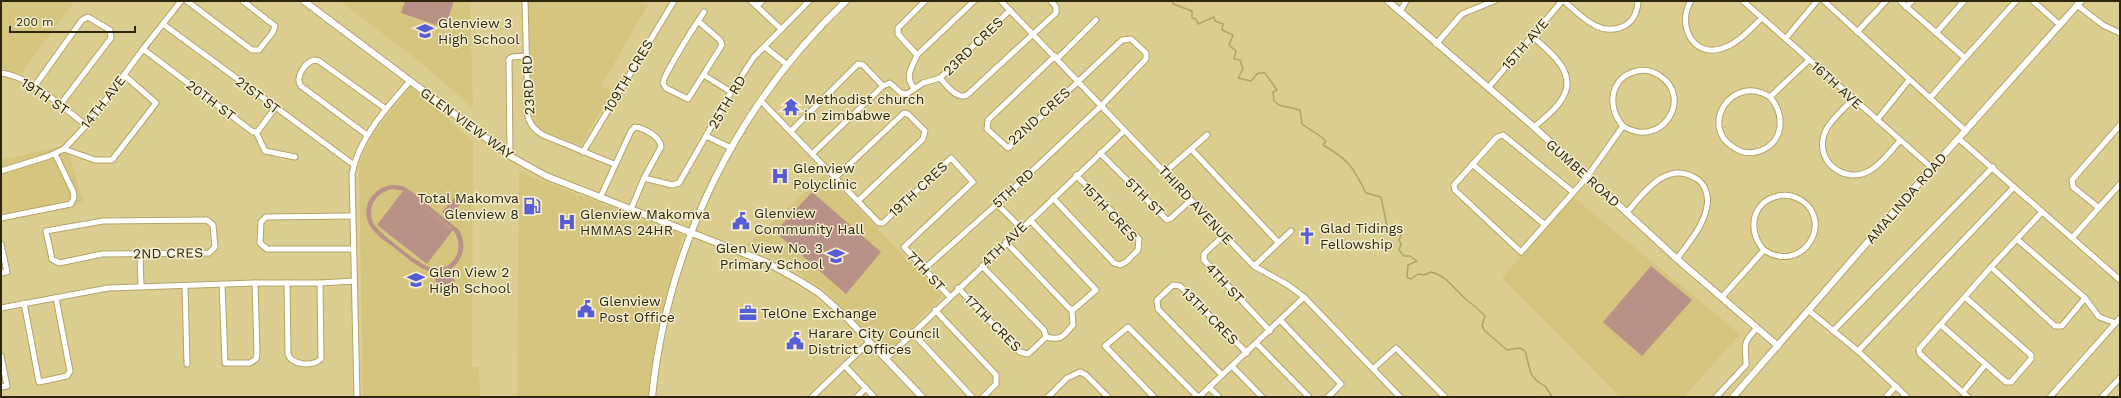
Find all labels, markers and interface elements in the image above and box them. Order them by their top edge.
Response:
scale bar [10,8,135,34]
street label: 23RD CRES [940,13,1006,79]
text: 200 m [16,15,53,29]
place label: Glenview 3 High School [438,15,520,47]
street label: 15TH AVE [1498,15,1552,73]
school or university icon: Glenview 3 High School [415,21,435,41]
street label: 109TH CRES [600,36,656,116]
street label: 23RD RD [518,55,538,115]
street label: 16TH AVE [1808,58,1866,112]
street label: 14TH AVE [77,72,129,132]
street label: 25TH RD [705,72,749,132]
street label: 21ST ST [232,73,284,117]
street label: 19TH ST [18,74,72,118]
street label: 20TH ST [183,76,239,124]
street label: GLEN VIEW WAY [417,84,517,162]
street label: 22ND CRES [1005,84,1073,148]
place label: Methodist church in zimbabwe [804,91,924,123]
temple icon: Methodist church in zimbabwe [781,97,801,117]
street label: GUMBE ROAD [1543,136,1623,210]
street label: AMALINDA ROAD [1862,149,1950,247]
street label: 19TH CRES [885,158,951,220]
place label: Glenview Polyclinic [793,160,857,192]
street label: THIRD AVENUE [1155,162,1237,248]
street label: 5TH RD [989,165,1037,211]
hospital icon: Glenview Polyclinic [770,166,790,186]
street label: 5TH ST [1122,174,1168,220]
street label: 15TH CRES [1079,180,1141,245]
place label: Total Makomva Glenview 8 [417,190,519,222]
fuel station icon: Total Makomva Glenview 8 [522,196,542,216]
place label: Glenview Community Hall [754,205,865,237]
place label: Glenview Makomva HMMAS 24HR [580,206,710,238]
public building icon: Glenview Community Hall [731,211,751,231]
hospital icon: Glenview Makomva HMMAS 24HR [557,212,577,232]
street label: 4TH AVE [978,218,1030,270]
place label: Glad Tidings Fellowship [1320,220,1403,252]
church icon: Glad Tidings Fellowship [1297,226,1317,246]
place label: Glen View No. 3 Primary School [716,240,824,272]
street label: 2ND CRES [133,244,203,262]
school or university icon: Glen View No. 3 Primary School [826,246,846,266]
street label: 7TH ST [904,248,949,295]
street label: 4TH ST [1203,260,1248,307]
place label: Glen View 2 High School [429,264,511,296]
school or university icon: Glen View 2 High School [406,270,426,290]
street label: 13TH CRES [1178,284,1242,348]
street label: 17TH CRES [961,291,1025,355]
place label: Glenview Post Office [599,293,675,325]
public building icon: Glenview Post Office [576,299,596,319]
office icon: TelOne Exchange [738,303,758,323]
place label: TelOne Exchange [761,305,877,321]
place label: Harare City Council District Offices [808,325,941,357]
public building icon: Harare City Council District Offices [785,331,805,351]

